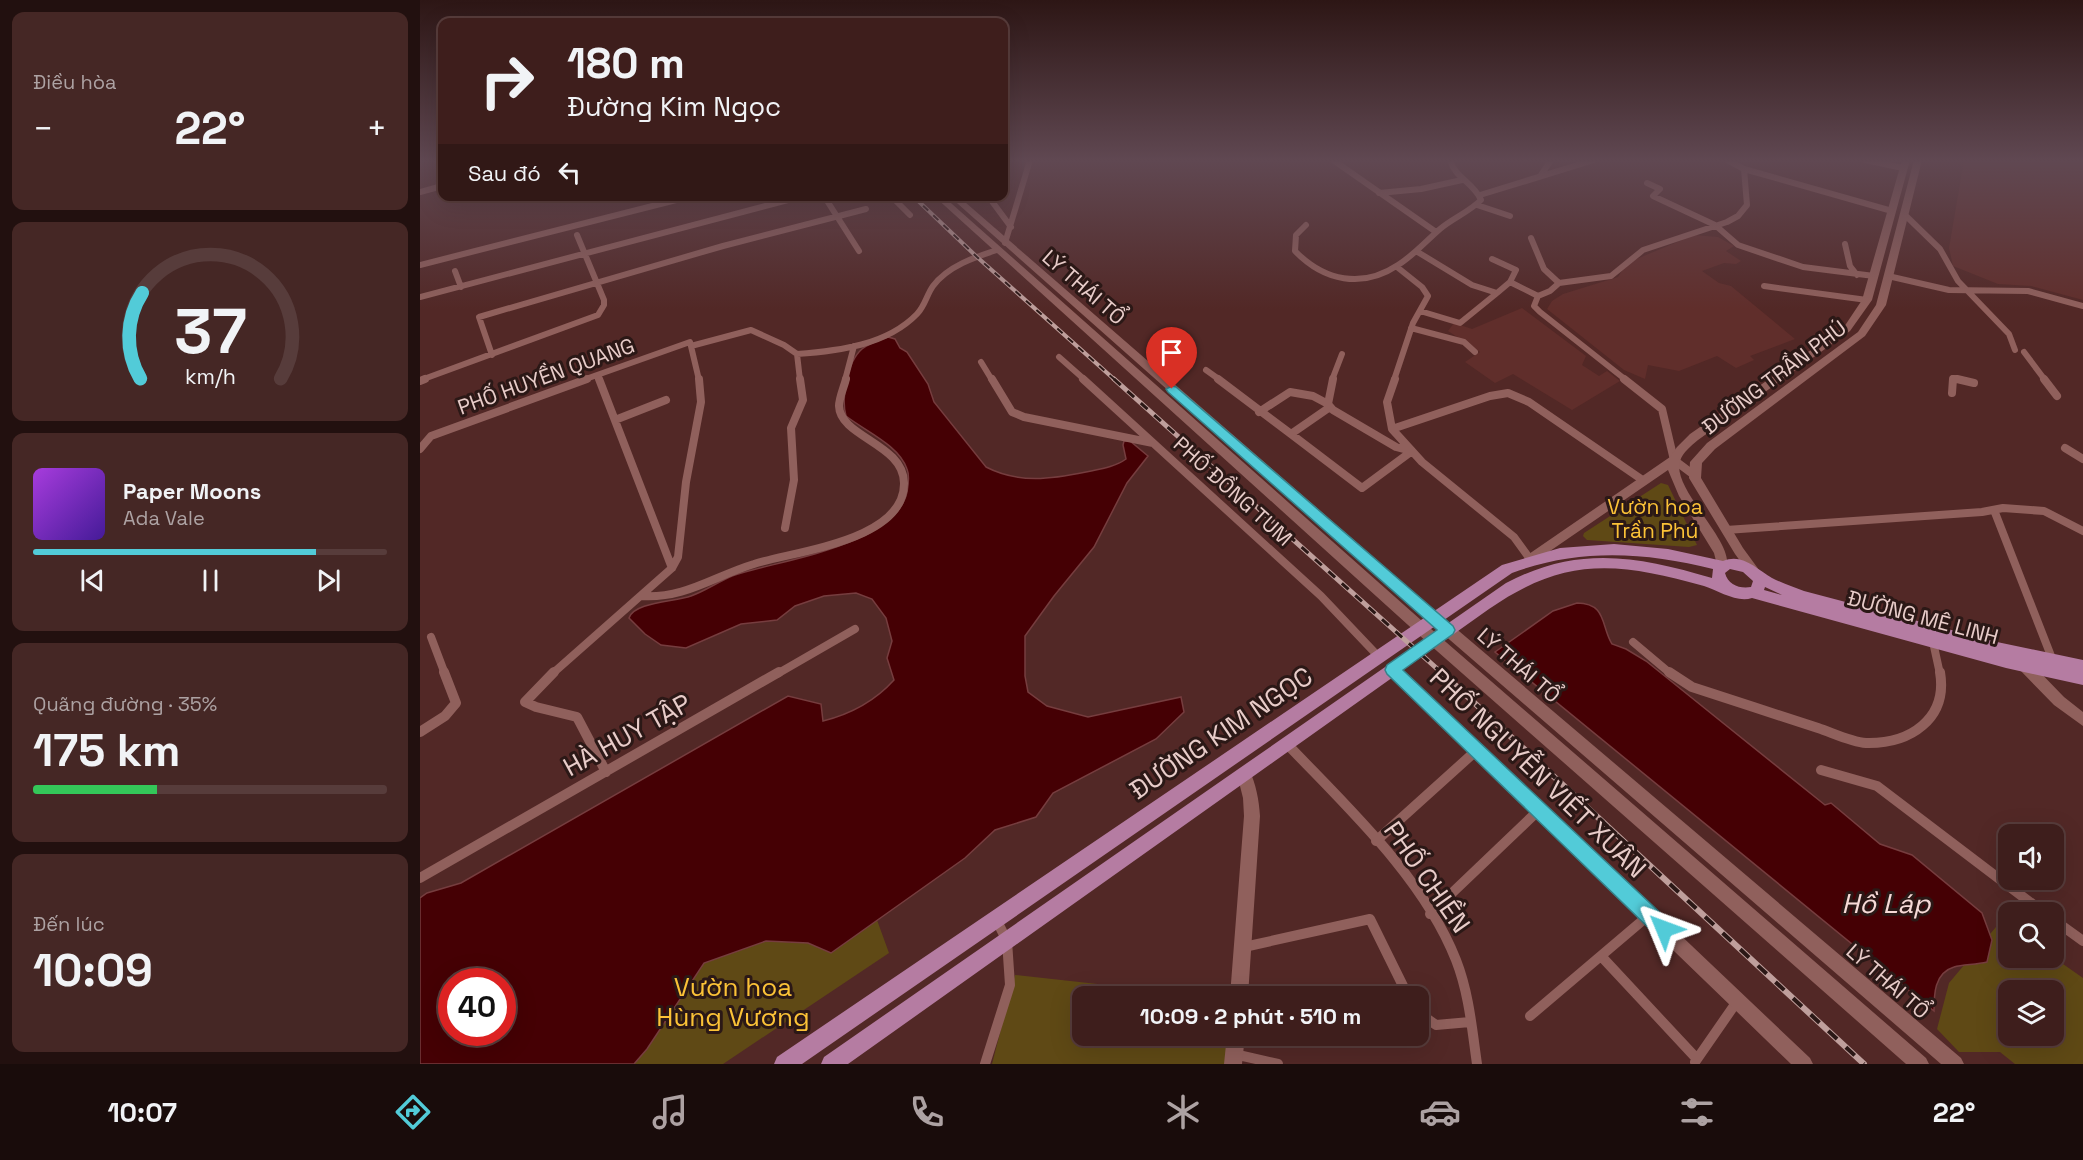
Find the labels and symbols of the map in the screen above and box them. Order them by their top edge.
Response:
street label: LÝ THÁI TỔ [1037,241,1133,330]
street label: ĐƯỜNG TRẦN PHÚ [1696,313,1851,440]
pin [1146,327,1197,389]
street label: PHỐ HUYỀN QUANG [453,331,638,421]
street label: PHỐ ĐỒNG TUM [1168,430,1299,552]
park label: Vườn hoa Trần Phú [1607,493,1703,544]
street label: ĐƯỜNG MÊ LINH [1845,584,2001,650]
street label: LÝ THÁI TỔ [1472,619,1568,708]
street label: ĐƯỜNG KIM NGỌC [1123,659,1319,807]
street label: PHỐ NGUYỄN VIẾT XUÂN [1423,660,1654,885]
street label: HÀ HUY TẬP [557,686,697,784]
street label: PHỐ CHIỀN [1376,815,1478,939]
water label: Hồ Láp [1842,886,1932,921]
position arrow [1632,897,1696,961]
street label: LÝ THÁI TỔ [1841,935,1937,1024]
speed limit sign: 40 [438,968,516,1046]
park label: Vườn hoa Hùng Vương [656,970,810,1034]

